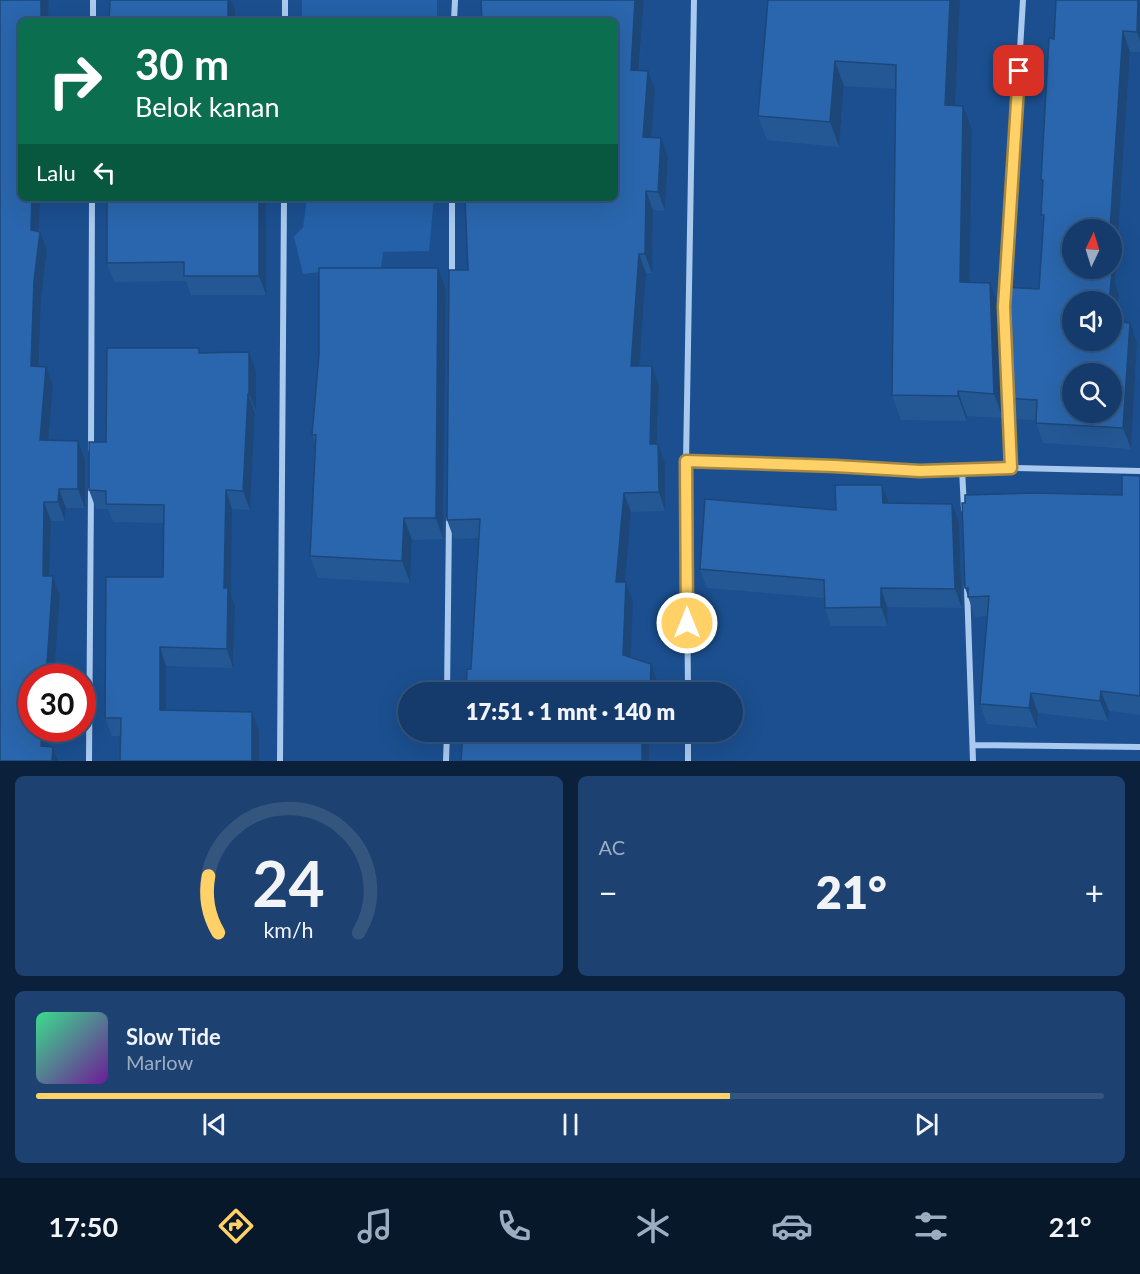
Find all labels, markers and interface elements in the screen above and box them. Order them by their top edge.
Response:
text: 30 m [135,39,229,89]
icon: right [36,42,114,120]
pin [993,45,1044,96]
icon: arrive [1002,54,1035,87]
text: Belok kanan [135,90,280,123]
icon: left [88,156,121,189]
text: Lalu [36,159,76,186]
north arrow [1062,219,1122,279]
map controls [1062,219,1122,423]
button: sound [1062,291,1122,351]
button: search [1062,363,1122,423]
position arrow [655,591,719,655]
speed limit sign: 30 [18,664,96,742]
text: 17:51 · 1 mnt · 140 m [466,698,675,725]
text: AC [599,835,625,859]
text: 24 [253,845,325,920]
text: 21° [816,865,887,919]
text: − [599,872,618,912]
text: + [1085,872,1104,912]
text: km/h [264,917,314,943]
text: Slow Tide [126,1023,221,1050]
text: Marlow [126,1050,193,1074]
icon: previous [198,1108,231,1141]
icon: pause [554,1108,587,1141]
icon: next [910,1108,943,1141]
icon: directions [215,1205,257,1247]
icon: music [354,1205,396,1247]
icon: phone [493,1205,535,1247]
icon: climate [632,1205,674,1247]
icon: car [771,1205,813,1247]
icon: filters [910,1205,952,1247]
text: 17:50 [48,1210,118,1243]
text: 21° [1049,1210,1091,1243]

